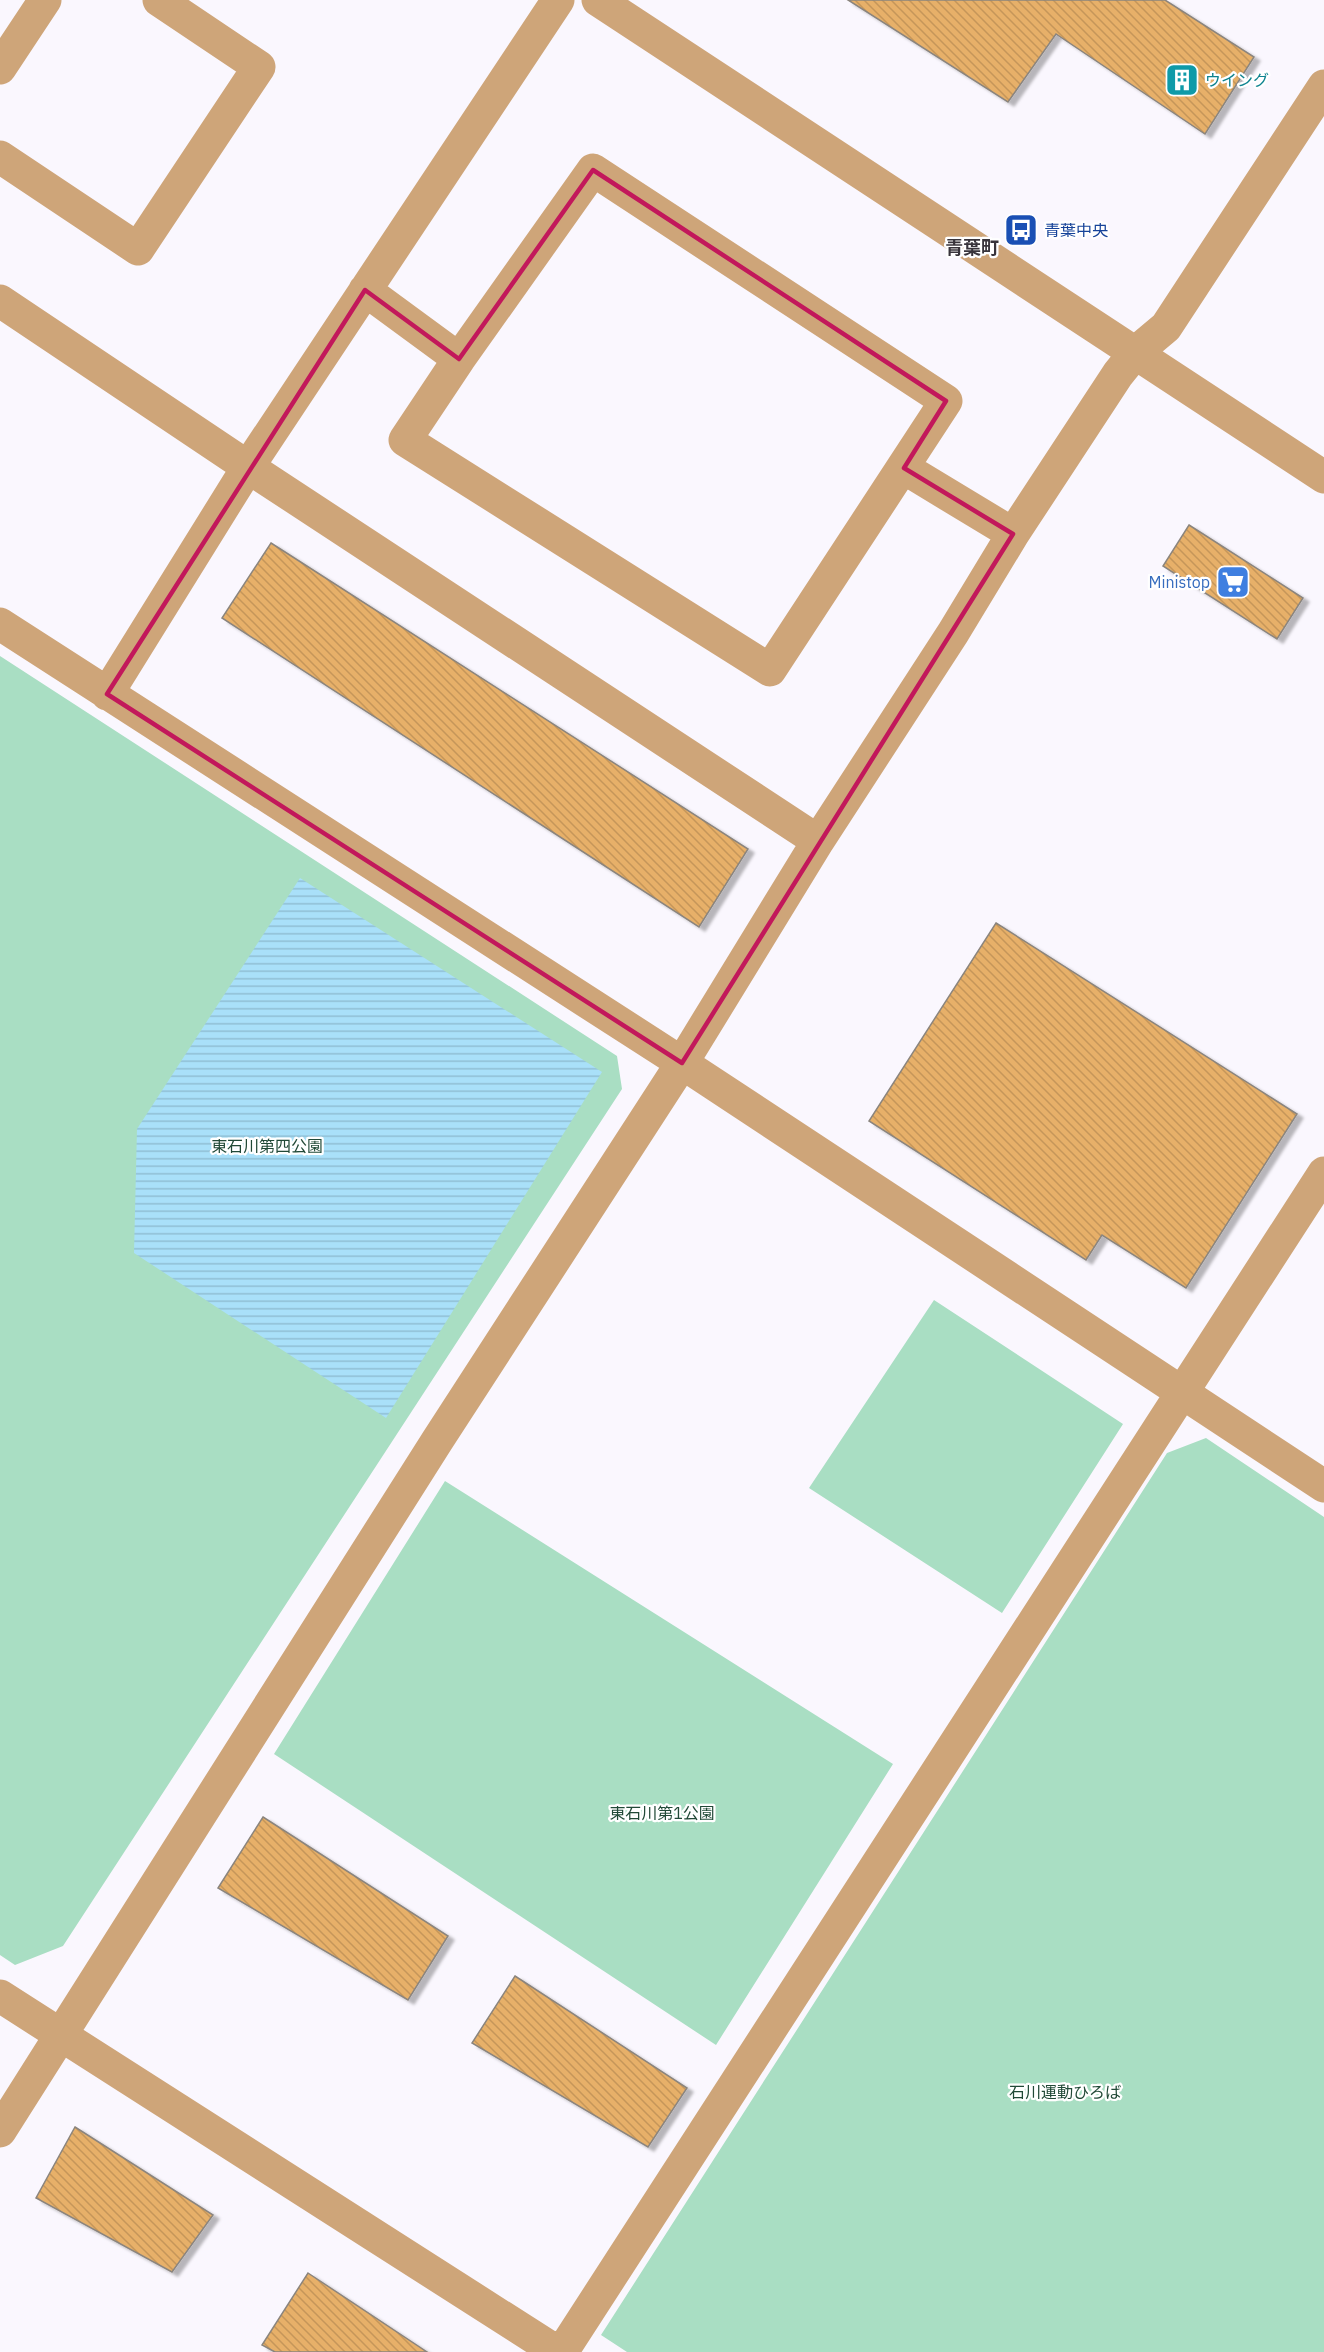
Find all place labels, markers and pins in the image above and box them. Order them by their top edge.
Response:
building icon: ウイング [1164,62,1200,98]
place label: ウイング [1205,70,1269,90]
bus stop icon: 青葉中央 [1003,212,1039,248]
place label: 青葉中央 [1044,220,1108,240]
supermarket icon: Ministop [1215,564,1251,600]
place label: Ministop [1148,572,1210,592]

